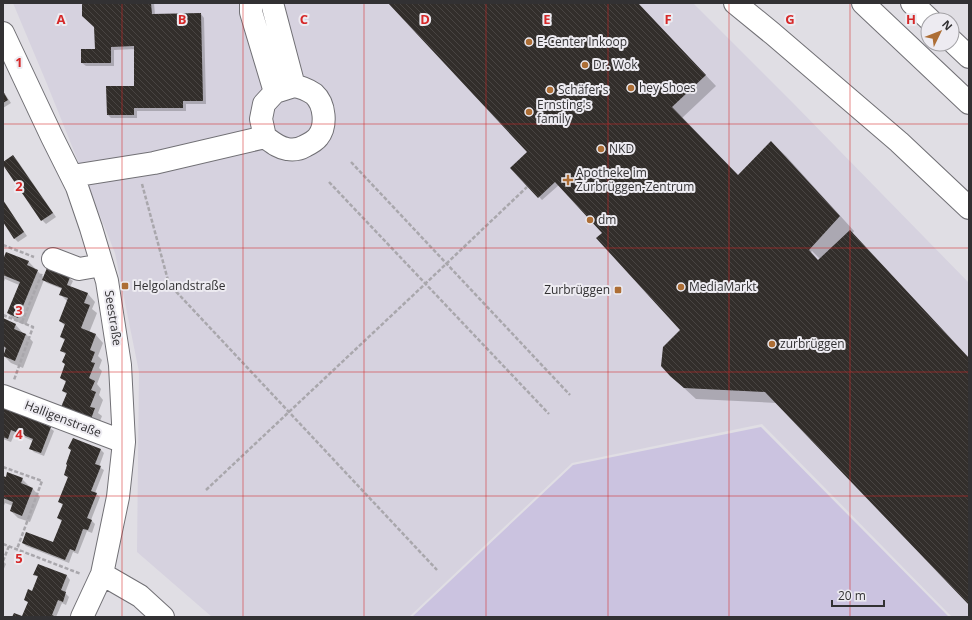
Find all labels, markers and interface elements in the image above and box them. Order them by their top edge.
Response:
text: A [57,10,66,28]
text: B [178,10,187,28]
text: C [300,10,308,28]
text: D [420,10,430,28]
text: E [543,10,551,28]
text: F [664,10,672,28]
text: G [785,10,795,28]
text: H [906,10,916,28]
north arrow [920,12,960,52]
text: N [939,16,956,33]
place label: E-Center Inkoop [537,33,627,50]
marker: E-Center Inkoop [524,37,534,47]
text: 1 [15,53,23,71]
place label: Dr. Wok [593,56,638,73]
marker: Dr. Wok [580,60,590,70]
place label: hey Shoes [639,79,696,96]
place label: Schäfer's [558,81,609,98]
marker: hey Shoes [626,83,636,93]
marker: Schäfer's [545,85,555,95]
place label: Ernsting's family [537,96,591,127]
marker: Ernsting's family [524,107,534,117]
place label: NKD [609,140,634,157]
marker: NKD [596,144,606,154]
place label: Apotheke im Zurbrüggen-Zentrum [576,164,694,195]
marker: Apotheke im Zurbrüggen-Zentrum [563,175,573,185]
text: 2 [15,177,23,195]
place label: dm [598,211,616,228]
marker: dm [585,215,595,225]
place label: Helgolandstraße [133,277,226,294]
place label: MediaMarkt [689,278,757,295]
marker: Helgolandstraße [120,281,130,291]
place label: Zurbrüggen [544,281,610,298]
marker: MediaMarkt [676,282,686,292]
marker: Zurbrüggen [613,285,623,295]
street label: Seestraße [101,289,126,347]
text: 3 [15,301,23,319]
place label: zurbrüggen [780,335,845,352]
marker: zurbrüggen [767,339,777,349]
street label: Halligenstraße [22,396,104,441]
text: 4 [15,425,23,443]
text: 5 [15,549,23,567]
scale bar [832,582,884,608]
text: 20 m [838,587,866,604]

